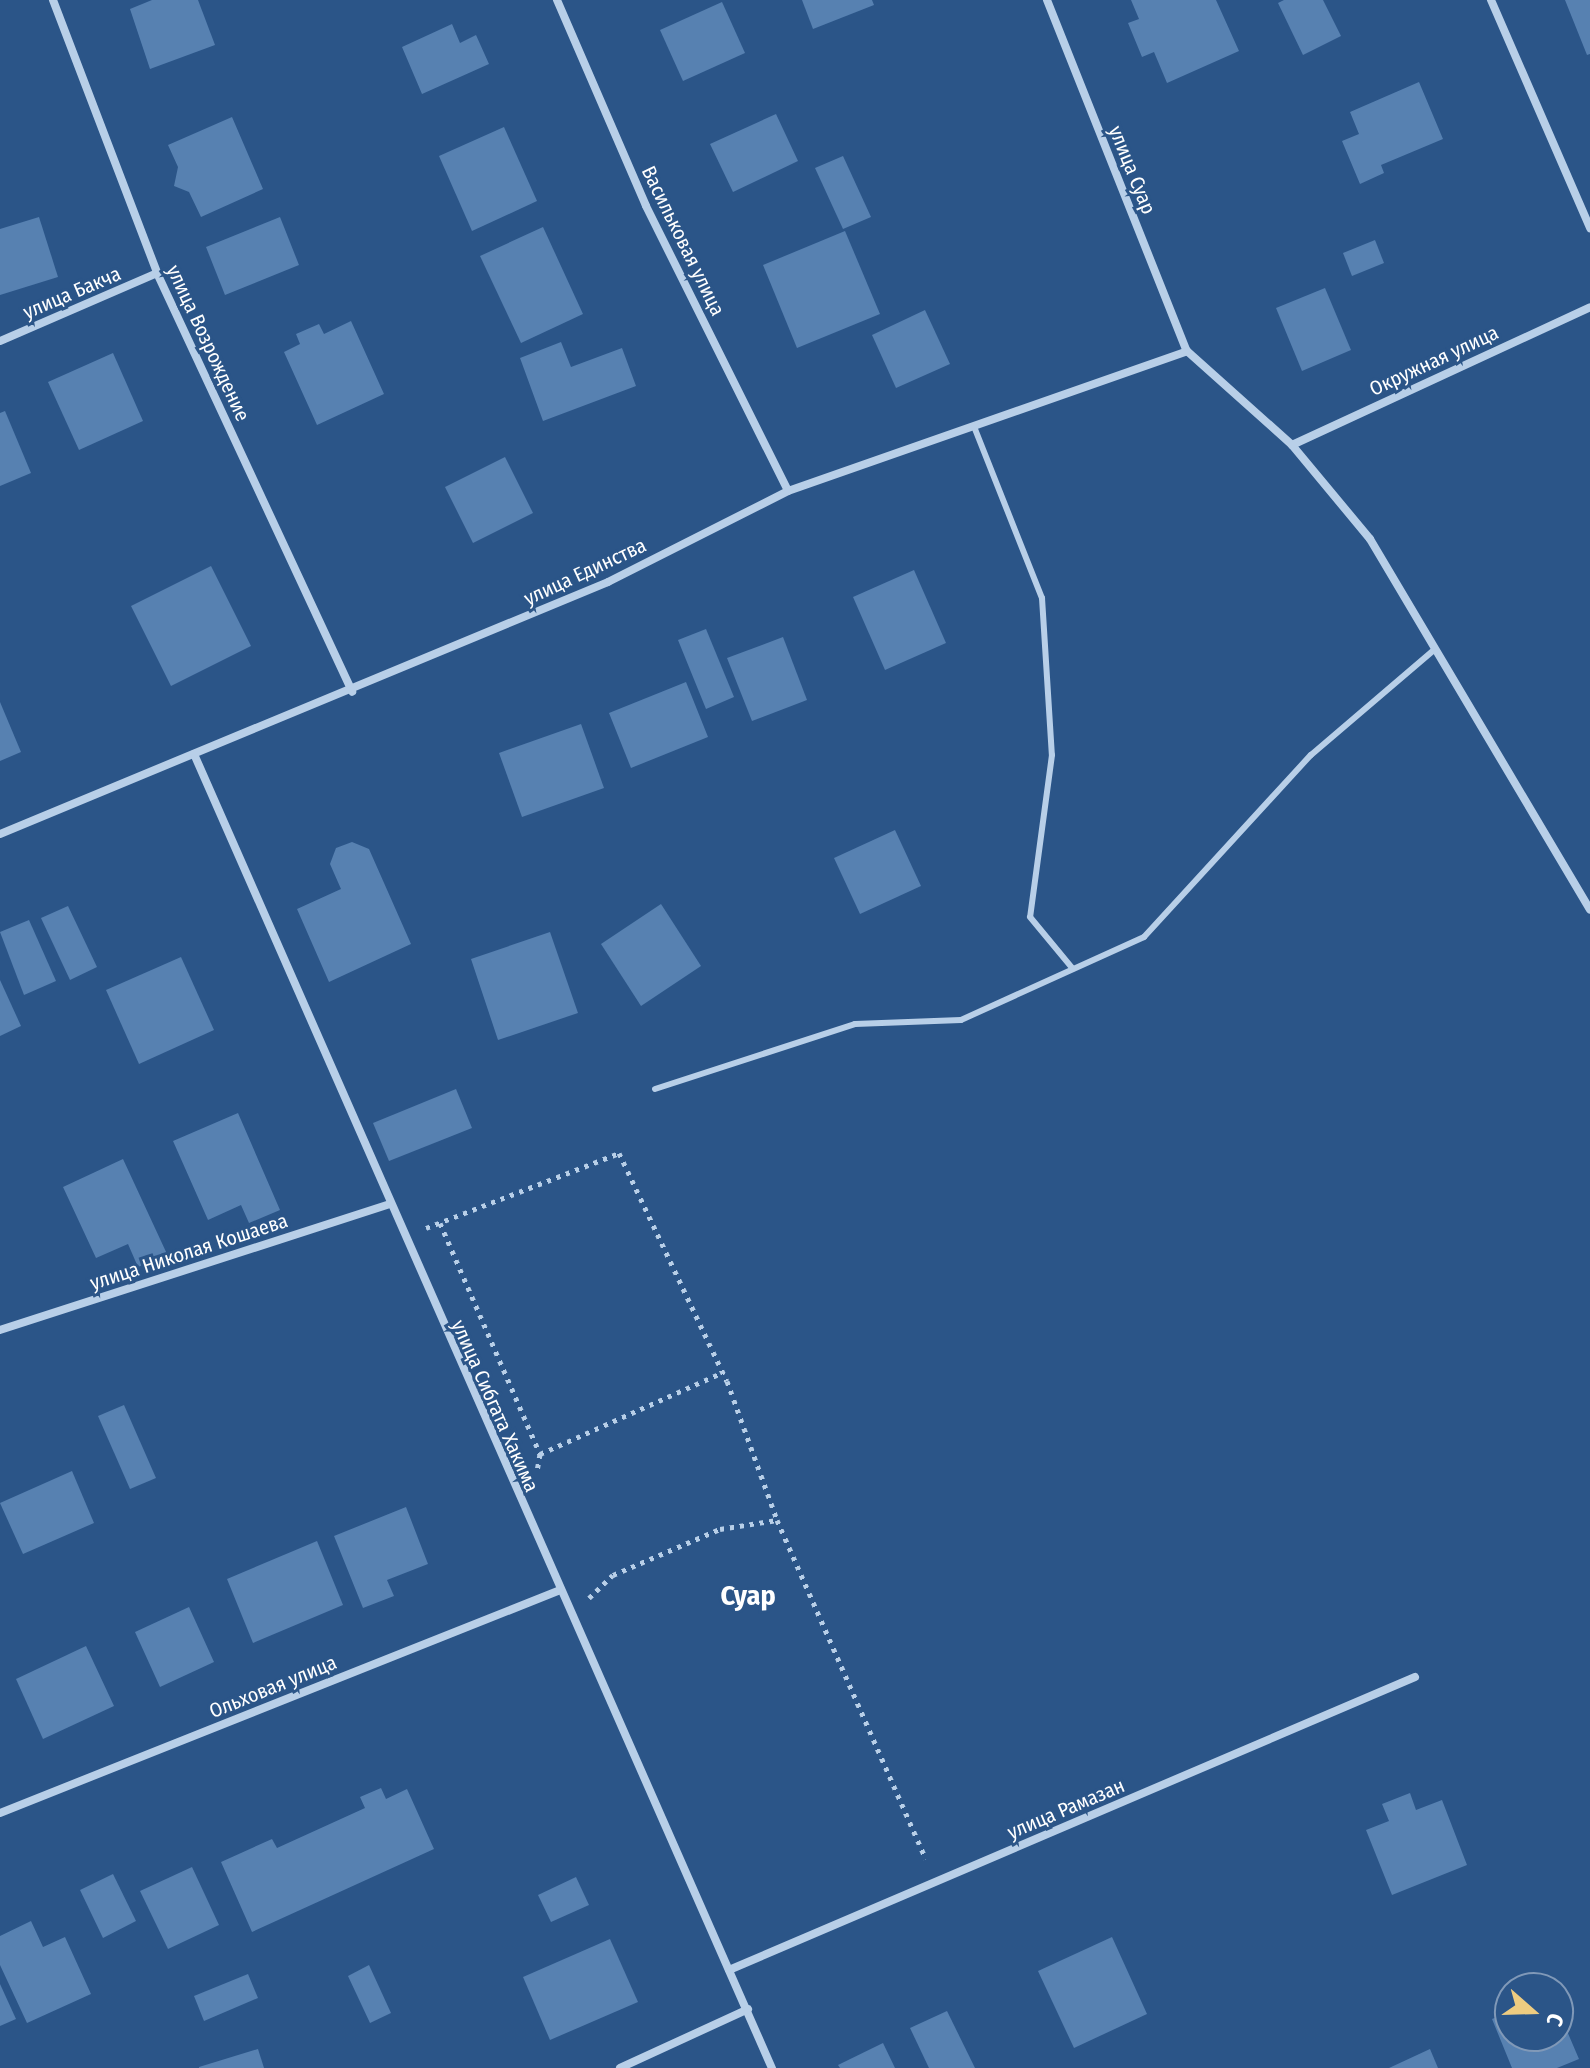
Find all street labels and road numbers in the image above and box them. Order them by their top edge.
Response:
street label: улица Суар [1103,122,1161,218]
street label: Васильковая улица [636,162,730,320]
street label: улица Возрождение [161,261,255,425]
street label: улица Бакча [20,262,124,324]
street label: Окружная улица [1366,321,1502,401]
street label: улица Единства [520,533,650,611]
street label: улица Николая Кошаева [87,1209,291,1295]
street label: улица Сибгата Хакима [446,1316,544,1496]
street label: Ольховая улица [206,1651,340,1723]
street label: улица Рамазан [1004,1774,1128,1844]

